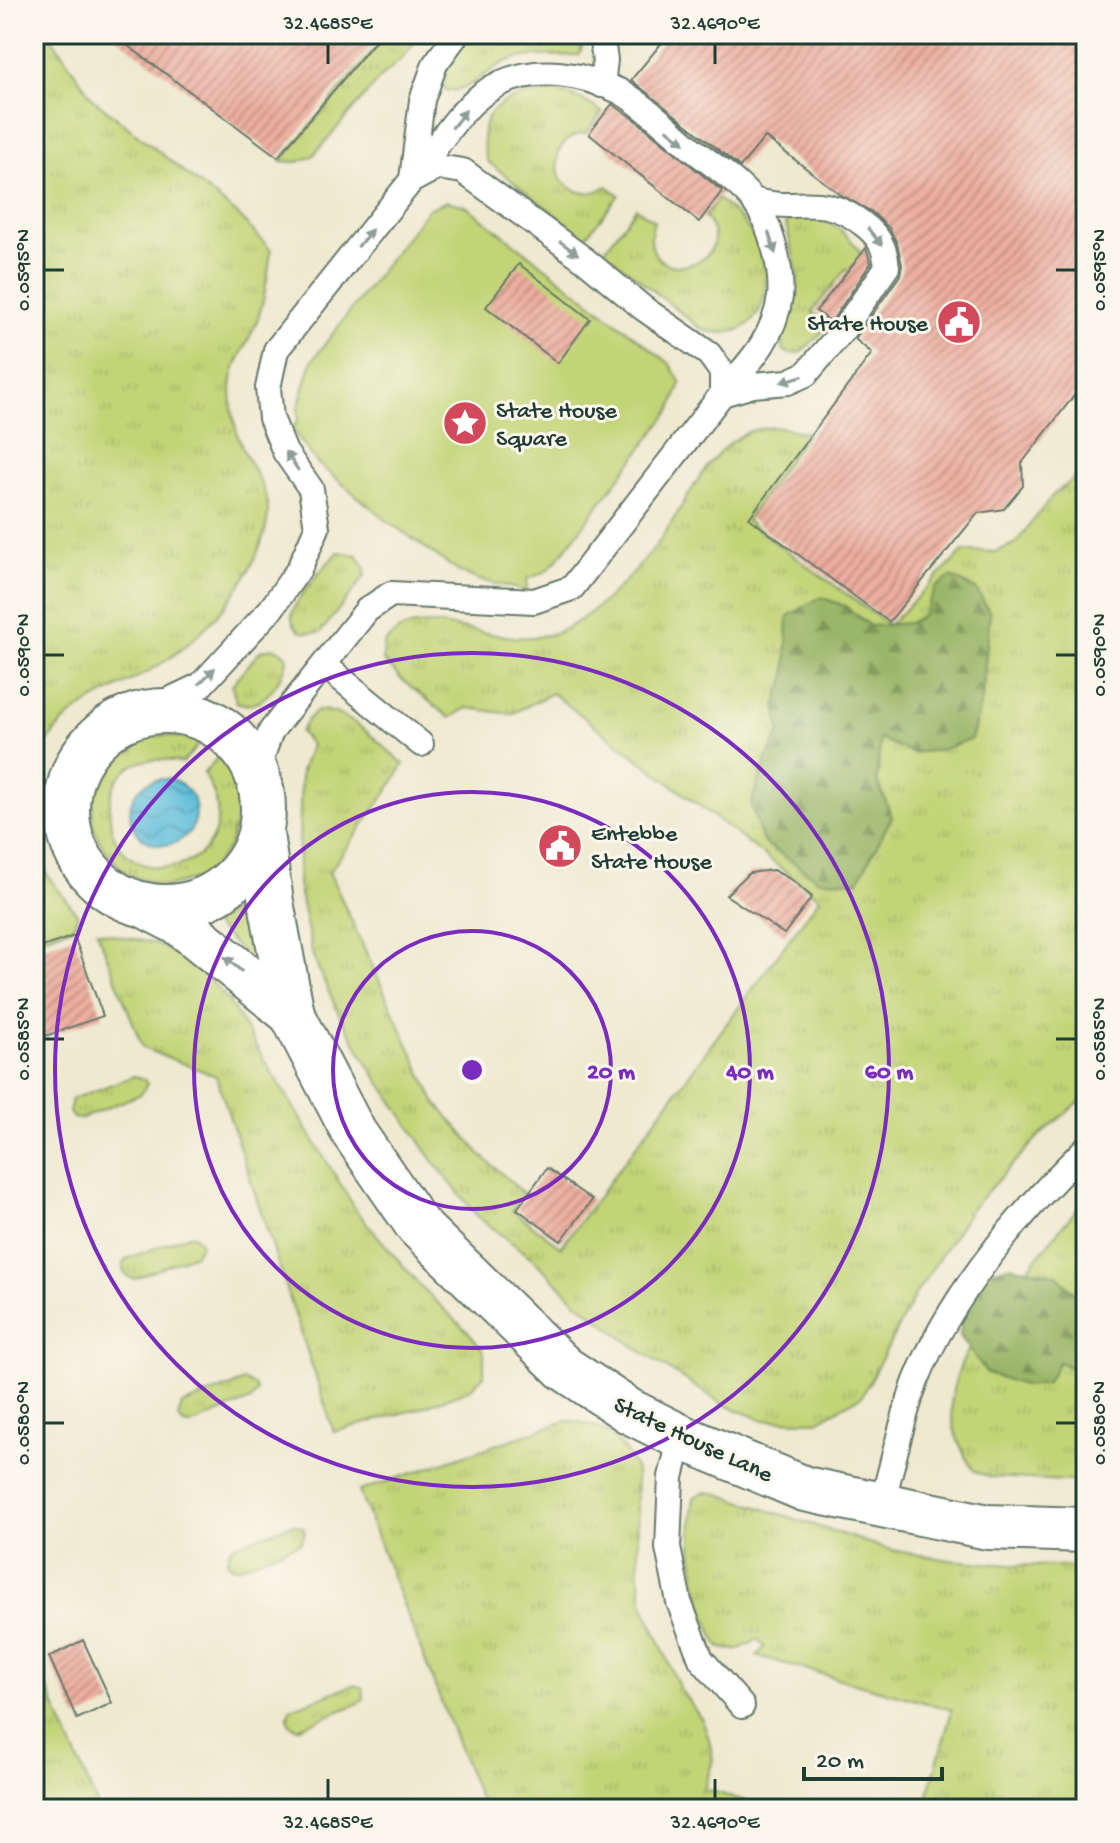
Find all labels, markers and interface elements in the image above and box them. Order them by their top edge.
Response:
text: 32.4685°E [282,14,374,37]
text: 32.4690°E [670,14,761,37]
one-way arrow [450,109,467,129]
one-way arrow [666,127,686,143]
one-way arrow [866,226,883,246]
one-way arrow [356,228,373,248]
text: 0.0595°N [14,229,37,311]
text: 0.0595°N [1090,229,1113,311]
one-way arrow [766,231,779,255]
one-way arrow [558,240,580,256]
public building icon: State House [935,298,983,346]
place label: State House [807,311,929,340]
one-way arrow [780,373,804,386]
place label: State House Square [496,398,617,455]
place icon: State House Square [441,399,489,447]
one-way arrow [285,450,300,471]
text: 0.0590°N [14,614,37,696]
text: 0.0590°N [1090,614,1113,696]
one-way arrow [198,667,216,686]
place label: Entebbe State House [591,821,712,878]
public building icon: Entebbe State House [536,822,584,870]
one-way arrow [223,956,243,973]
text: 0.0585°N [14,997,37,1081]
text: 0.0585°N [1090,997,1113,1081]
centre of rings [458,1056,486,1084]
text: 20 m [587,1059,635,1088]
text: 40 m [725,1059,774,1088]
text: 60 m [865,1059,913,1088]
text: 0.0580°N [14,1381,37,1465]
text: 0.0580°N [1090,1381,1113,1465]
street label: State House Lane [608,1392,777,1491]
scale bar [804,1731,942,1781]
text: 20 m [816,1748,864,1777]
text: 32.4685°E [282,1813,374,1836]
text: 32.4690°E [670,1813,761,1836]

